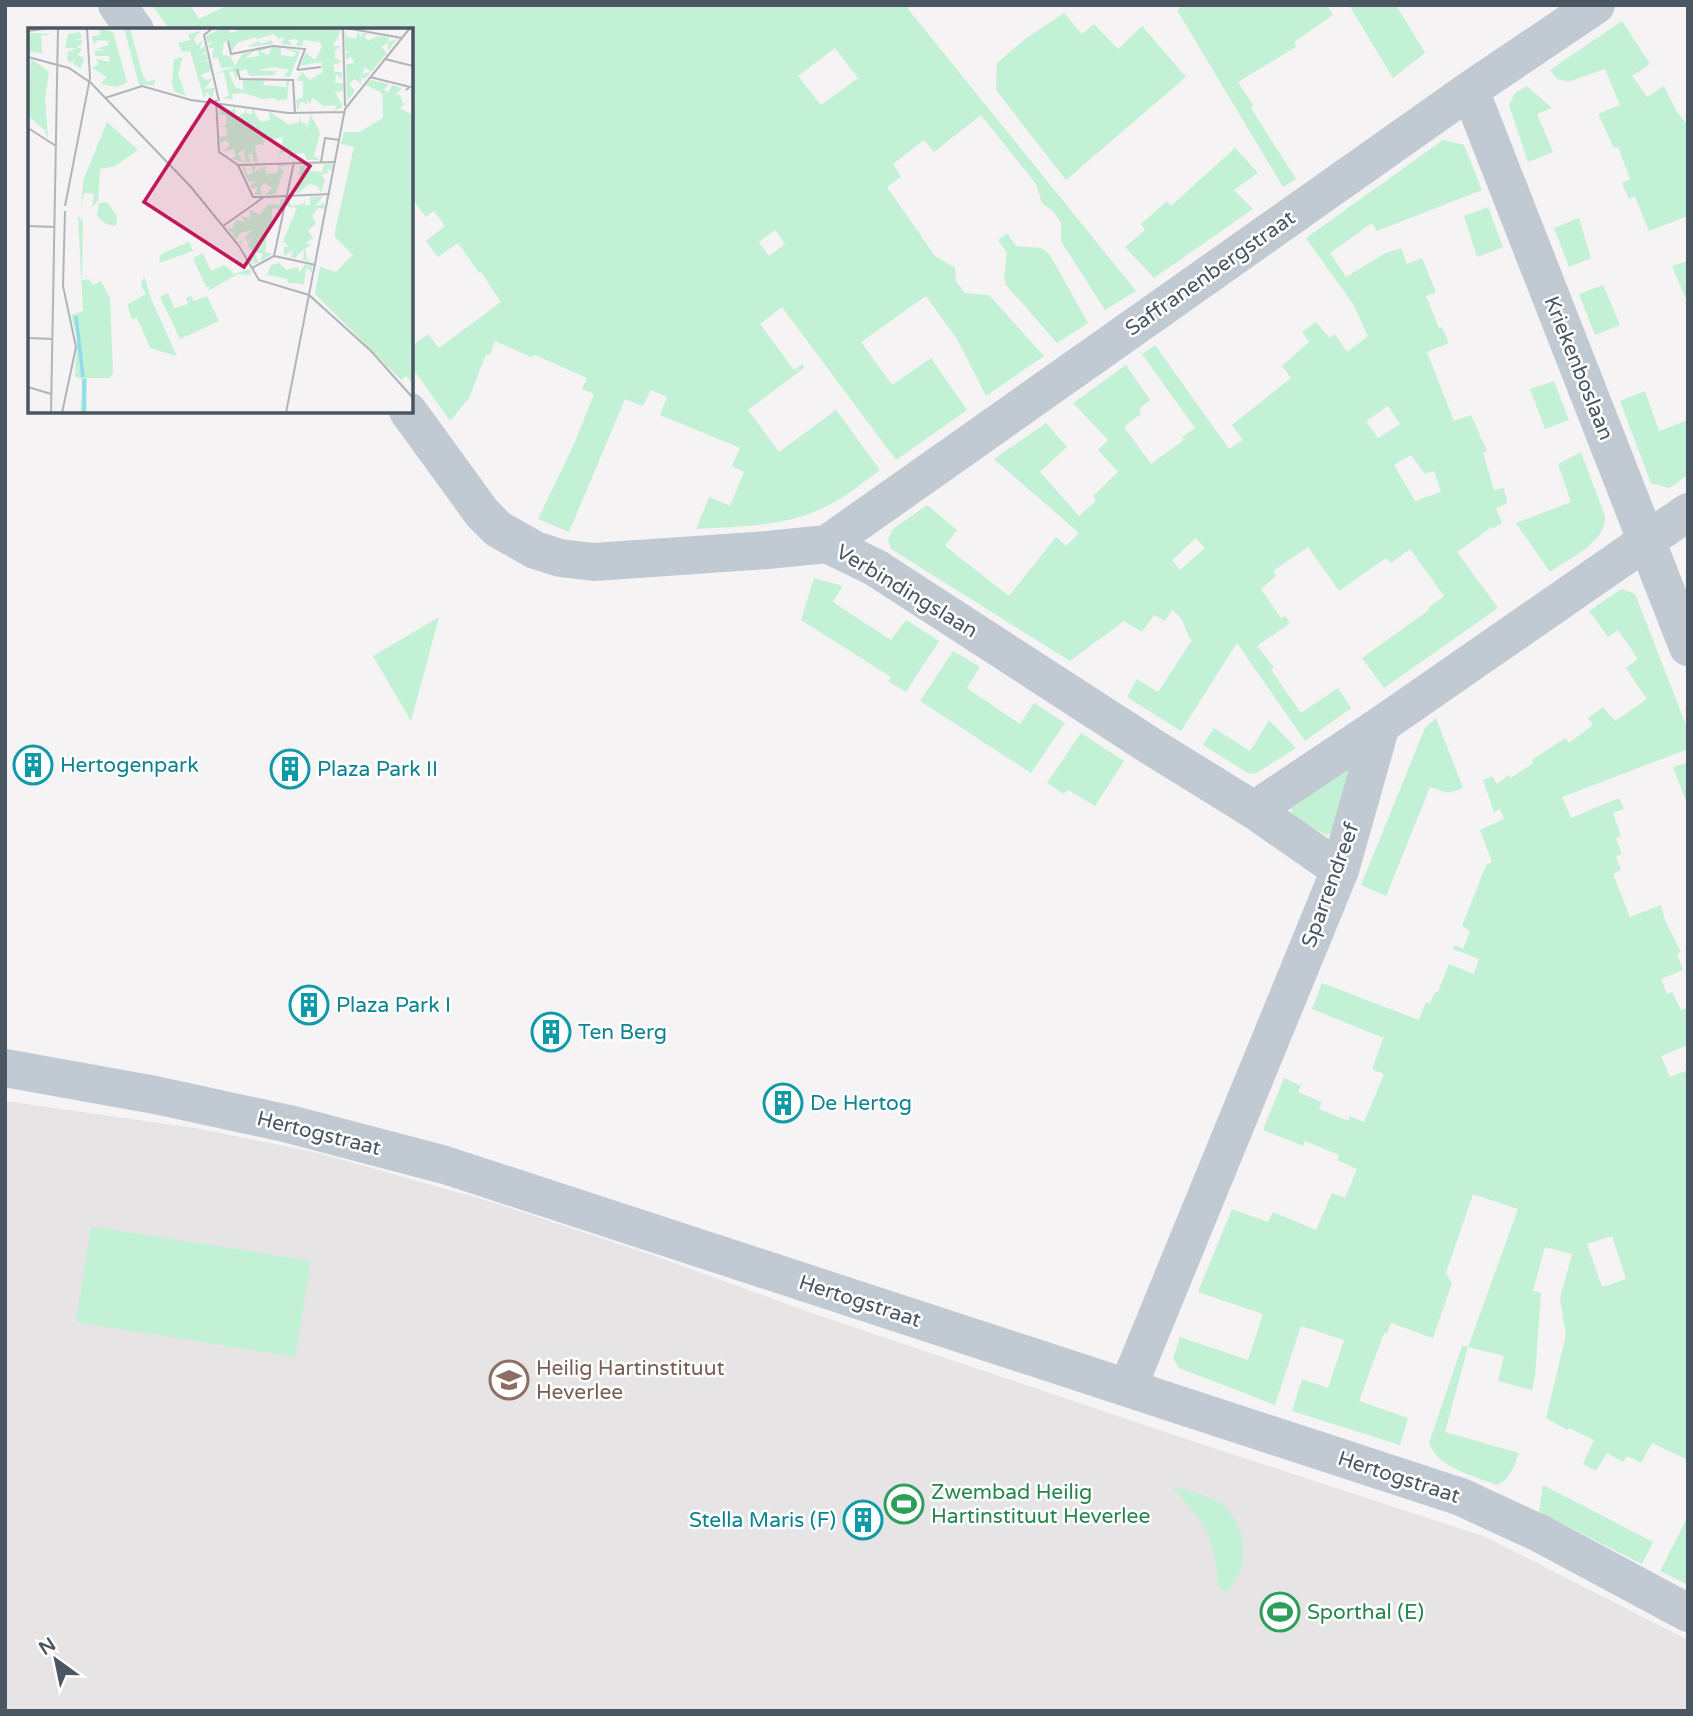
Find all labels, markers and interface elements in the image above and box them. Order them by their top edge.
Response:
inset map [28,28,413,413]
street label: Saffranenbergstraat [1121,205,1300,341]
street label: Kriekenboslaan [1538,293,1619,444]
street label: Verbindingslaan [831,539,982,644]
building icon: Hertogenpark [12,744,54,786]
building icon: Plaza Park II [269,748,311,790]
place label: Hertogenpark [60,753,199,778]
place label: Plaza Park II [317,757,438,782]
street label: Sparrendreef [1296,819,1365,951]
building icon: Plaza Park I [288,984,330,1026]
place label: Plaza Park I [336,993,451,1018]
building icon: Ten Berg [530,1011,572,1053]
place label: Ten Berg [578,1020,667,1045]
building icon: De Hertog [762,1082,804,1124]
place label: De Hertog [810,1091,912,1116]
street label: Hertogstraat [254,1106,383,1161]
street label: Hertogstraat [796,1270,924,1333]
place label: Heilig Hartinstituut Heverlee [536,1356,724,1405]
school or university icon: Heilig Hartinstituut Heverlee [488,1359,530,1401]
street label: Hertogstraat [1335,1446,1463,1509]
place label: Zwembad Heilig Hartinstituut Heverlee [931,1480,1150,1529]
sports icon: Zwembad Heilig Hartinstituut Heverlee [883,1483,925,1525]
building icon: Stella Maris (F) [842,1499,884,1541]
place label: Stella Maris (F) [689,1508,836,1533]
sports icon: Sporthal (E) [1259,1591,1301,1633]
place label: Sporthal (E) [1307,1600,1424,1625]
north arrow [21,1625,91,1695]
text: N [35,1633,60,1660]

